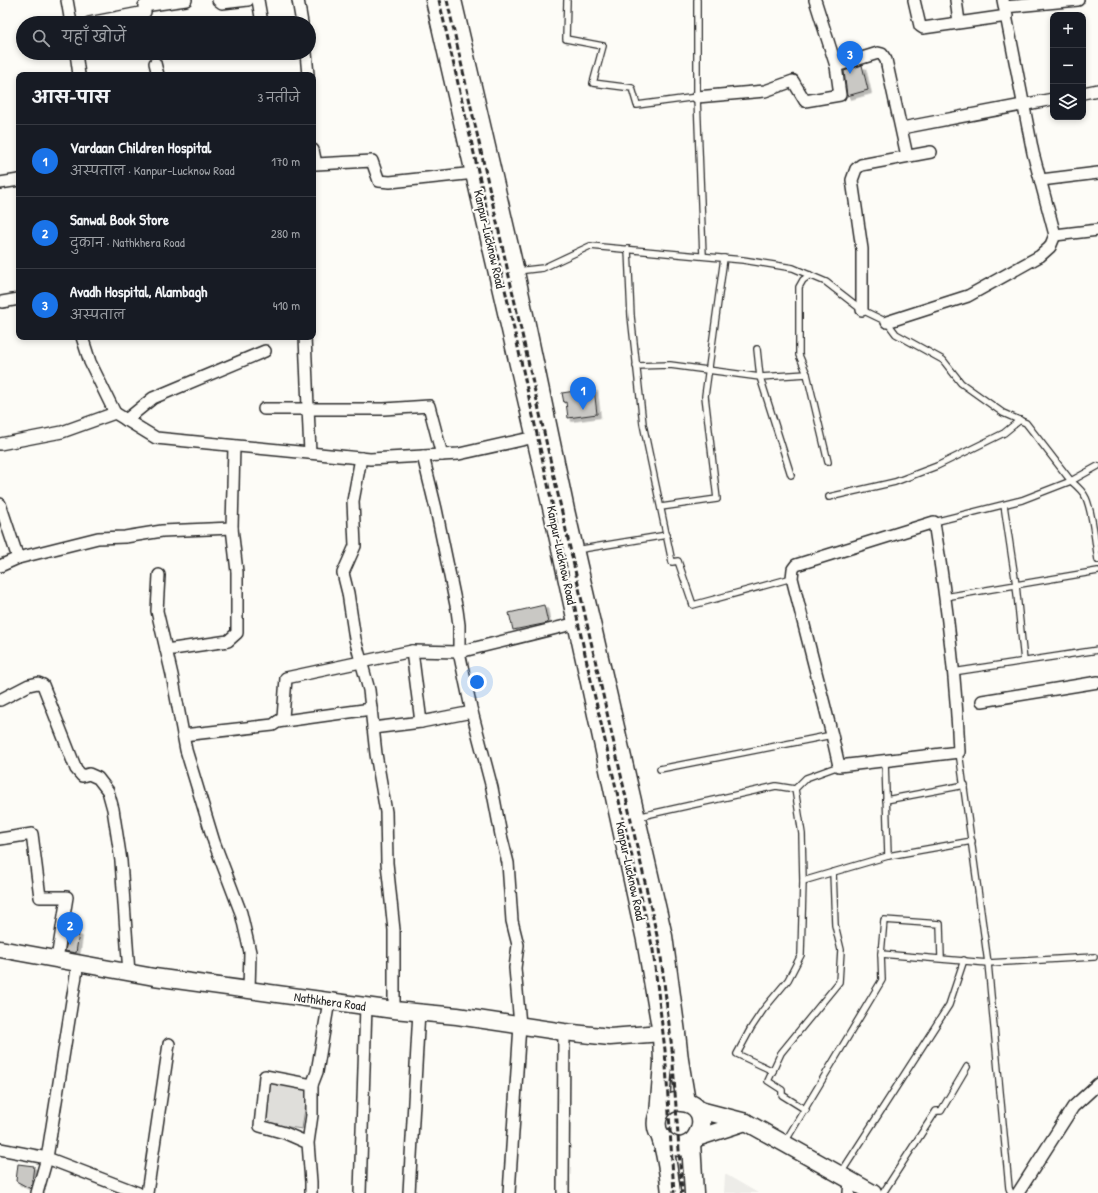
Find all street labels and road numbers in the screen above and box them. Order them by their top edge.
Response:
street label: Kanpur-Lucknow Road [470,188,510,290]
street label: Kanpur-Lucknow Road [543,504,581,606]
street label: Kanpur-Lucknow Road [612,820,650,922]
street label: Nathkhera Road [293,987,367,1015]

